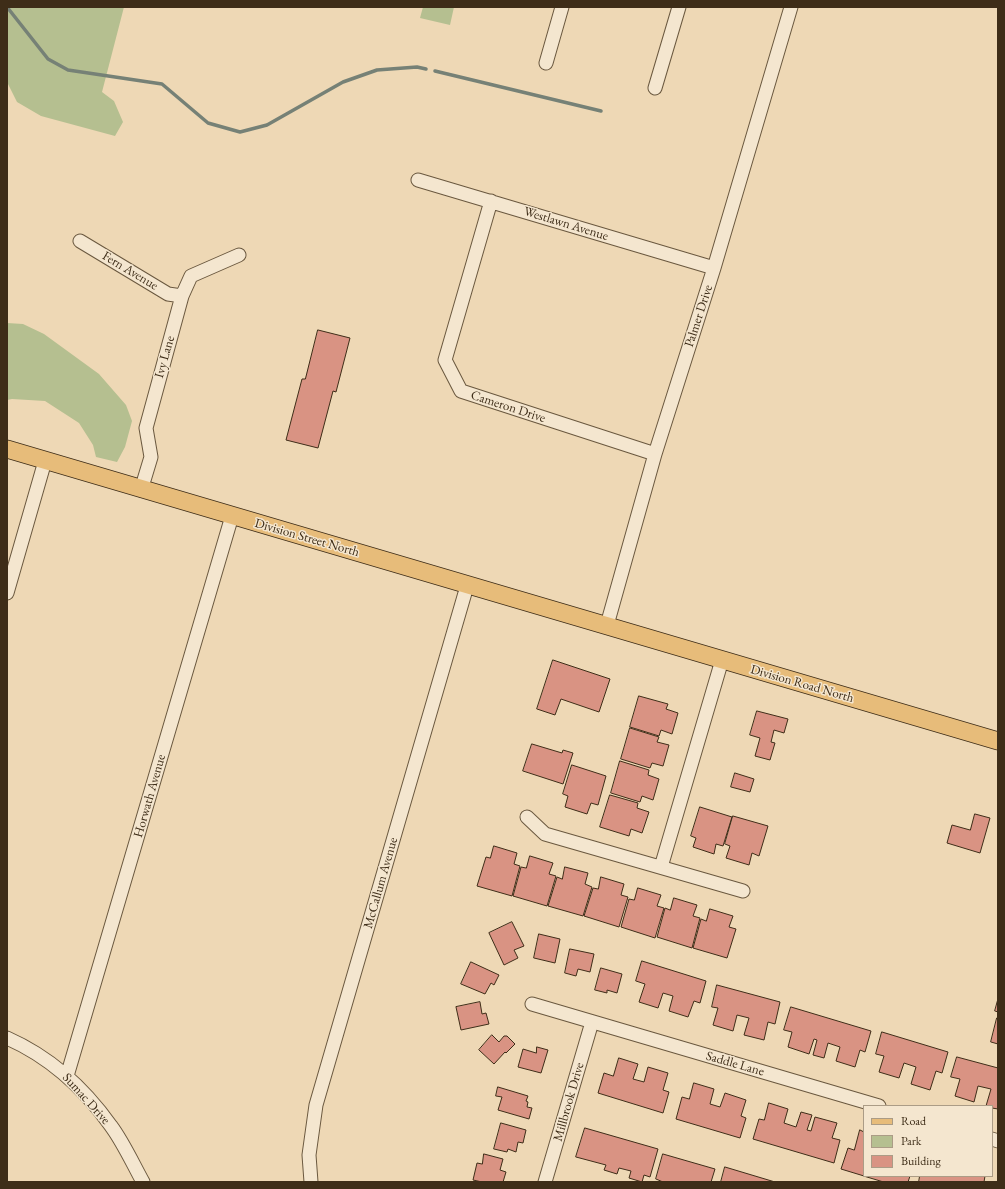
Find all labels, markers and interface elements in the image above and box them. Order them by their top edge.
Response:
street label: Westlawn Avenue [522,204,610,244]
street label: Fern Avenue [99,248,161,294]
street label: Palmer Drive [682,283,716,349]
street label: Ivy Lane [152,334,178,380]
street label: Cameron Drive [469,388,547,426]
street label: Division Street North [253,516,361,560]
street label: Division Road North [749,662,855,706]
street label: Horwath Avenue [131,753,169,839]
street label: McCallum Avenue [361,836,401,930]
street label: Saddle Lane [704,1048,766,1080]
street label: Millbrook Drive [550,1061,588,1143]
street label: Sumac Drive [59,1070,113,1128]
legend [863,1105,993,1177]
text: Road [901,1113,926,1129]
text: Park [901,1133,921,1149]
text: Building [901,1153,941,1169]

